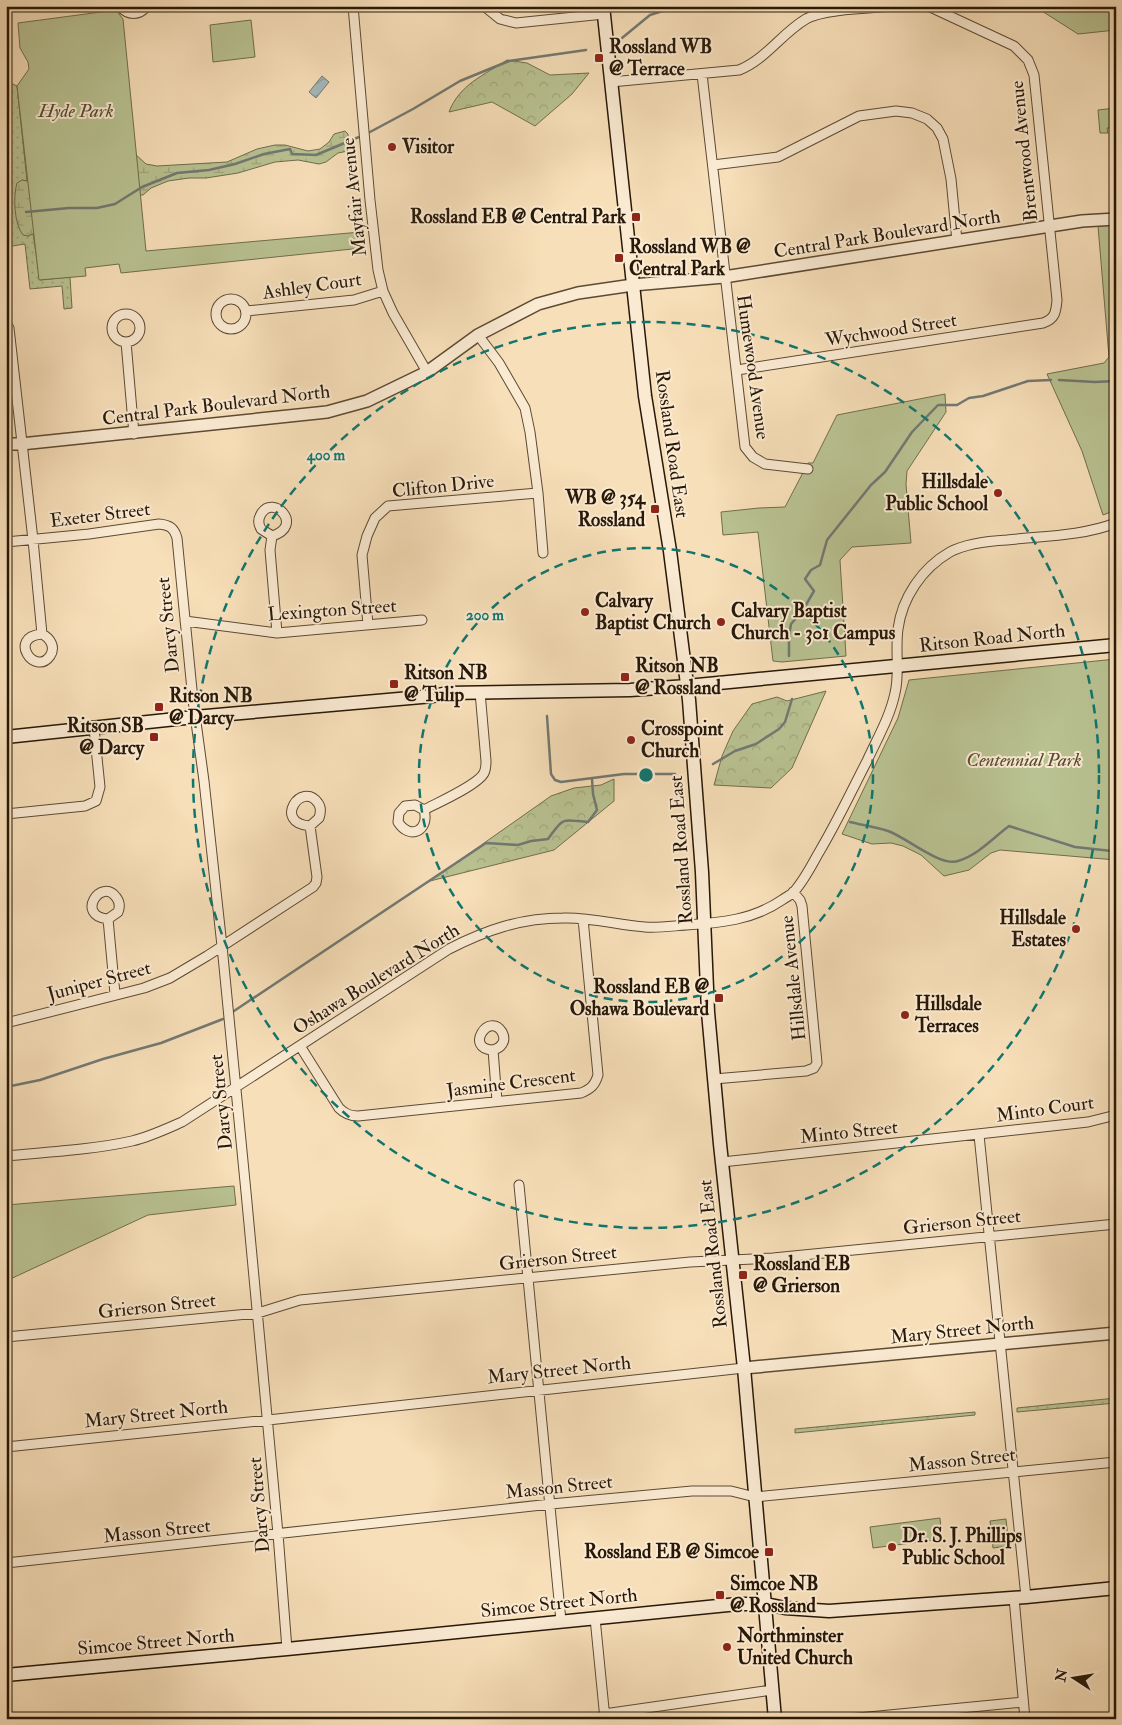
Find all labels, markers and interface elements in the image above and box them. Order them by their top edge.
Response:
place label: Rossland WB @ Terrace [609,35,712,81]
marker: Rossland WB @ Terrace [593,52,605,64]
street label: Brentwood Avenue [1005,79,1043,223]
park label: Hyde Park [37,99,114,123]
place label: Visitor [401,135,455,159]
street label: Mayfair Avenue [336,136,372,258]
marker: Visitor [386,141,398,153]
street label: Central Park Boulevard North [772,204,1002,264]
place label: Rossland EB @ Central Park [410,205,627,229]
marker: Rossland EB @ Central Park [630,211,642,223]
place label: Rossland WB @ Central Park [629,235,751,281]
marker: Rossland WB @ Central Park [613,252,625,264]
street label: Ashley Court [260,267,363,305]
street label: Humewood Avenue [731,293,775,441]
street label: Wychwood Street [822,308,959,352]
street label: Rossland Road East [650,368,694,520]
street label: Central Park Boulevard North [101,379,331,431]
text: 400 m [306,446,345,465]
street label: Clifton Drive [391,469,495,503]
place label: Hillsdale Public School [885,470,988,516]
place label: WB @ 354 Rossland [564,486,647,532]
marker: Hillsdale Public School [992,487,1004,499]
street label: Exeter Street [48,497,152,533]
marker: WB @ 354 Rossland [649,503,661,515]
street label: Darcy Street [151,576,185,674]
place label: Calvary Baptist Church [595,589,711,636]
street label: Lexington Street [267,594,397,626]
place label: Calvary Baptist Church - 301 Campus [731,599,896,646]
text: 200 m [466,606,504,625]
marker: Calvary Baptist Church [579,606,591,618]
marker: Calvary Baptist Church - 301 Campus [715,616,727,628]
street label: Ritson Road North [918,618,1066,658]
place label: Ritson NB @ Rossland [635,654,721,700]
place label: Ritson NB @ Tulip [404,661,488,708]
marker: Ritson NB @ Rossland [619,671,631,683]
marker: Ritson NB @ Tulip [388,678,400,690]
place label: Ritson NB @ Darcy [169,684,253,731]
marker: Ritson NB @ Darcy [153,701,165,713]
place label: Ritson SB @ Darcy [67,714,145,761]
place label: Crosspoint Church [641,717,724,763]
marker: Ritson SB @ Darcy [148,731,160,743]
marker: Crosspoint Church [625,734,637,746]
park label: Centennial Park [966,748,1082,772]
centre of rings [637,766,655,784]
street label: Rossland Road East [664,775,698,925]
place label: Hillsdale Estates [999,906,1066,952]
street label: Hillsdale Avenue [774,914,812,1042]
street label: Oshawa Boulevard North [288,918,464,1040]
marker: Hillsdale Estates [1070,923,1082,935]
street label: Juniper Street [44,956,154,1008]
place label: Rossland EB @ Oshawa Boulevard [570,975,710,1021]
marker: Rossland EB @ Oshawa Boulevard [713,992,725,1004]
place label: Hillsdale Terraces [914,992,982,1038]
marker: Hillsdale Terraces [899,1009,911,1021]
street label: Darcy Street [204,1053,238,1151]
street label: Jasmine Crescent [444,1063,577,1103]
street label: Minto Court [995,1090,1095,1128]
street label: Minto Street [799,1115,899,1149]
street label: Rossland Road East [693,1179,733,1329]
street label: Grierson Street [902,1204,1022,1240]
street label: Grierson Street [498,1240,618,1276]
place label: Rossland EB @ Grierson [753,1252,850,1298]
marker: Rossland EB @ Grierson [737,1269,749,1281]
street label: Grierson Street [97,1288,217,1324]
street label: Mary Street North [889,1311,1035,1349]
street label: Mary Street North [486,1351,632,1389]
street label: Mary Street North [83,1395,229,1433]
street label: Masson Street [907,1442,1017,1478]
street label: Darcy Street [243,1456,275,1554]
street label: Masson Street [504,1469,614,1505]
street label: Masson Street [102,1513,212,1549]
place label: Dr. S. J. Phillips Public School [902,1524,1023,1570]
place label: Rossland EB @ Simcoe [584,1540,759,1564]
marker: Dr. S. J. Phillips Public School [886,1541,898,1553]
marker: Rossland EB @ Simcoe [763,1546,775,1558]
place label: Simcoe NB @ Rossland [730,1572,818,1618]
street label: Simcoe Street North [479,1583,639,1623]
marker: Simcoe NB @ Rossland [714,1589,726,1601]
street label: Simcoe Street North [76,1623,236,1661]
place label: Northminster United Church [736,1624,853,1670]
marker: Northminster United Church [721,1641,733,1653]
north arrow [1050,1652,1100,1702]
text: N [1052,1667,1071,1684]

